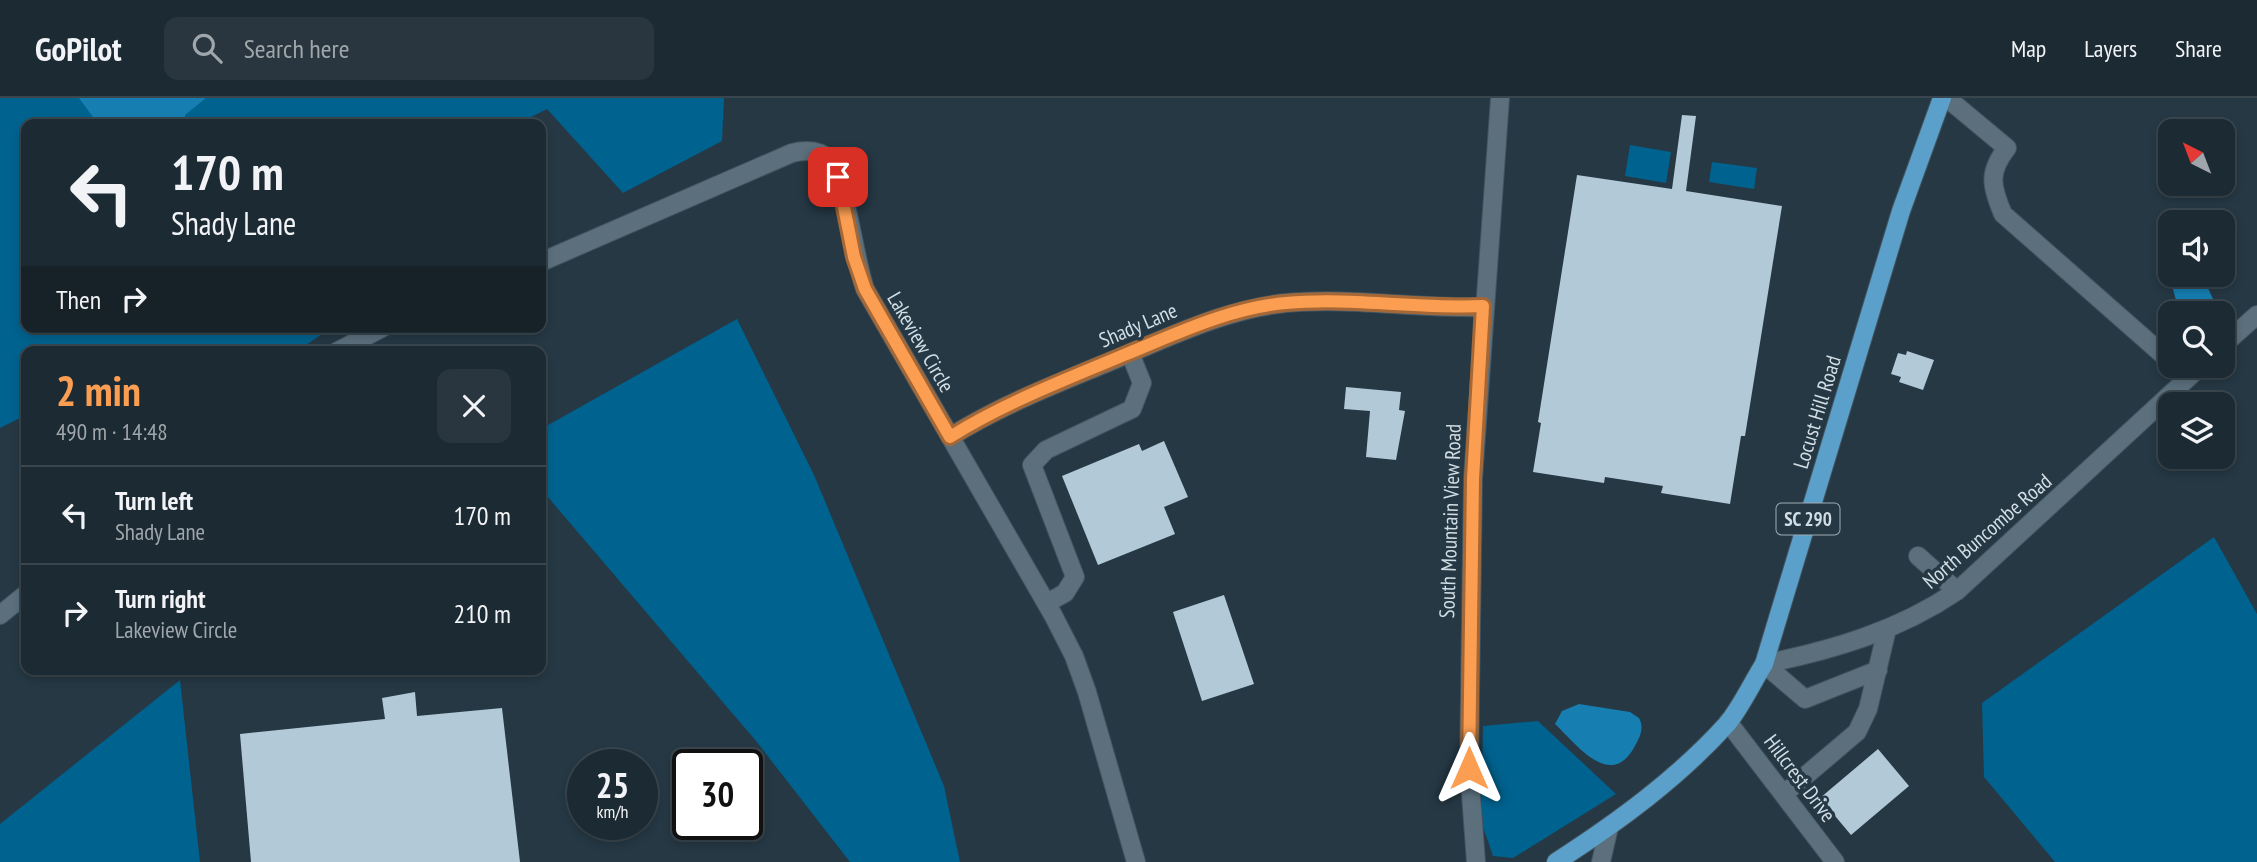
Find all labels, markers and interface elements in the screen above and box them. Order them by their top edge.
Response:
search box [164,17,654,80]
text: GoPilot [35,27,122,70]
icon: search [188,29,226,67]
text: Search here [244,32,349,65]
text: Map [2011,33,2046,64]
text: Layers [2084,33,2137,64]
text: Share [2175,33,2222,64]
north arrow [2158,119,2235,196]
map controls [2158,119,2235,469]
text: 170 m [171,140,284,204]
icon: left [56,147,147,238]
pin [808,147,868,207]
icon: arrive [819,158,857,196]
text: Shady Lane [171,202,296,244]
button: sound [2158,210,2235,287]
icon: right [115,280,153,318]
text: Then [56,283,101,316]
street label: Lakeview Circle [881,287,961,397]
street label: Shady Lane [1095,297,1181,353]
button: search [2158,301,2235,378]
street label: Locust Hill Road [1787,352,1847,472]
text: 2 min [56,363,141,418]
button: close [437,369,511,443]
button: layers [2158,392,2235,469]
text: 490 m · 14:48 [56,417,168,446]
street label: South Mountain View Road [1433,423,1467,619]
street label: North Buncombe Road [1917,468,2057,594]
text: Turn left [115,484,193,517]
icon: left [56,496,94,534]
text: 170 m [453,499,511,532]
road number: SC 290 [1776,504,1840,534]
text: Shady Lane [115,517,205,546]
text: Turn right [115,582,206,615]
icon: right [56,594,94,632]
text: 210 m [453,597,511,630]
text: Lakeview Circle [115,615,237,644]
street label: Hillcrest Drive [1758,729,1842,827]
position arrow [1432,731,1506,805]
speed limit sign: 30 [672,749,763,840]
text: 25 [596,762,629,808]
text: km/h [597,800,628,823]

